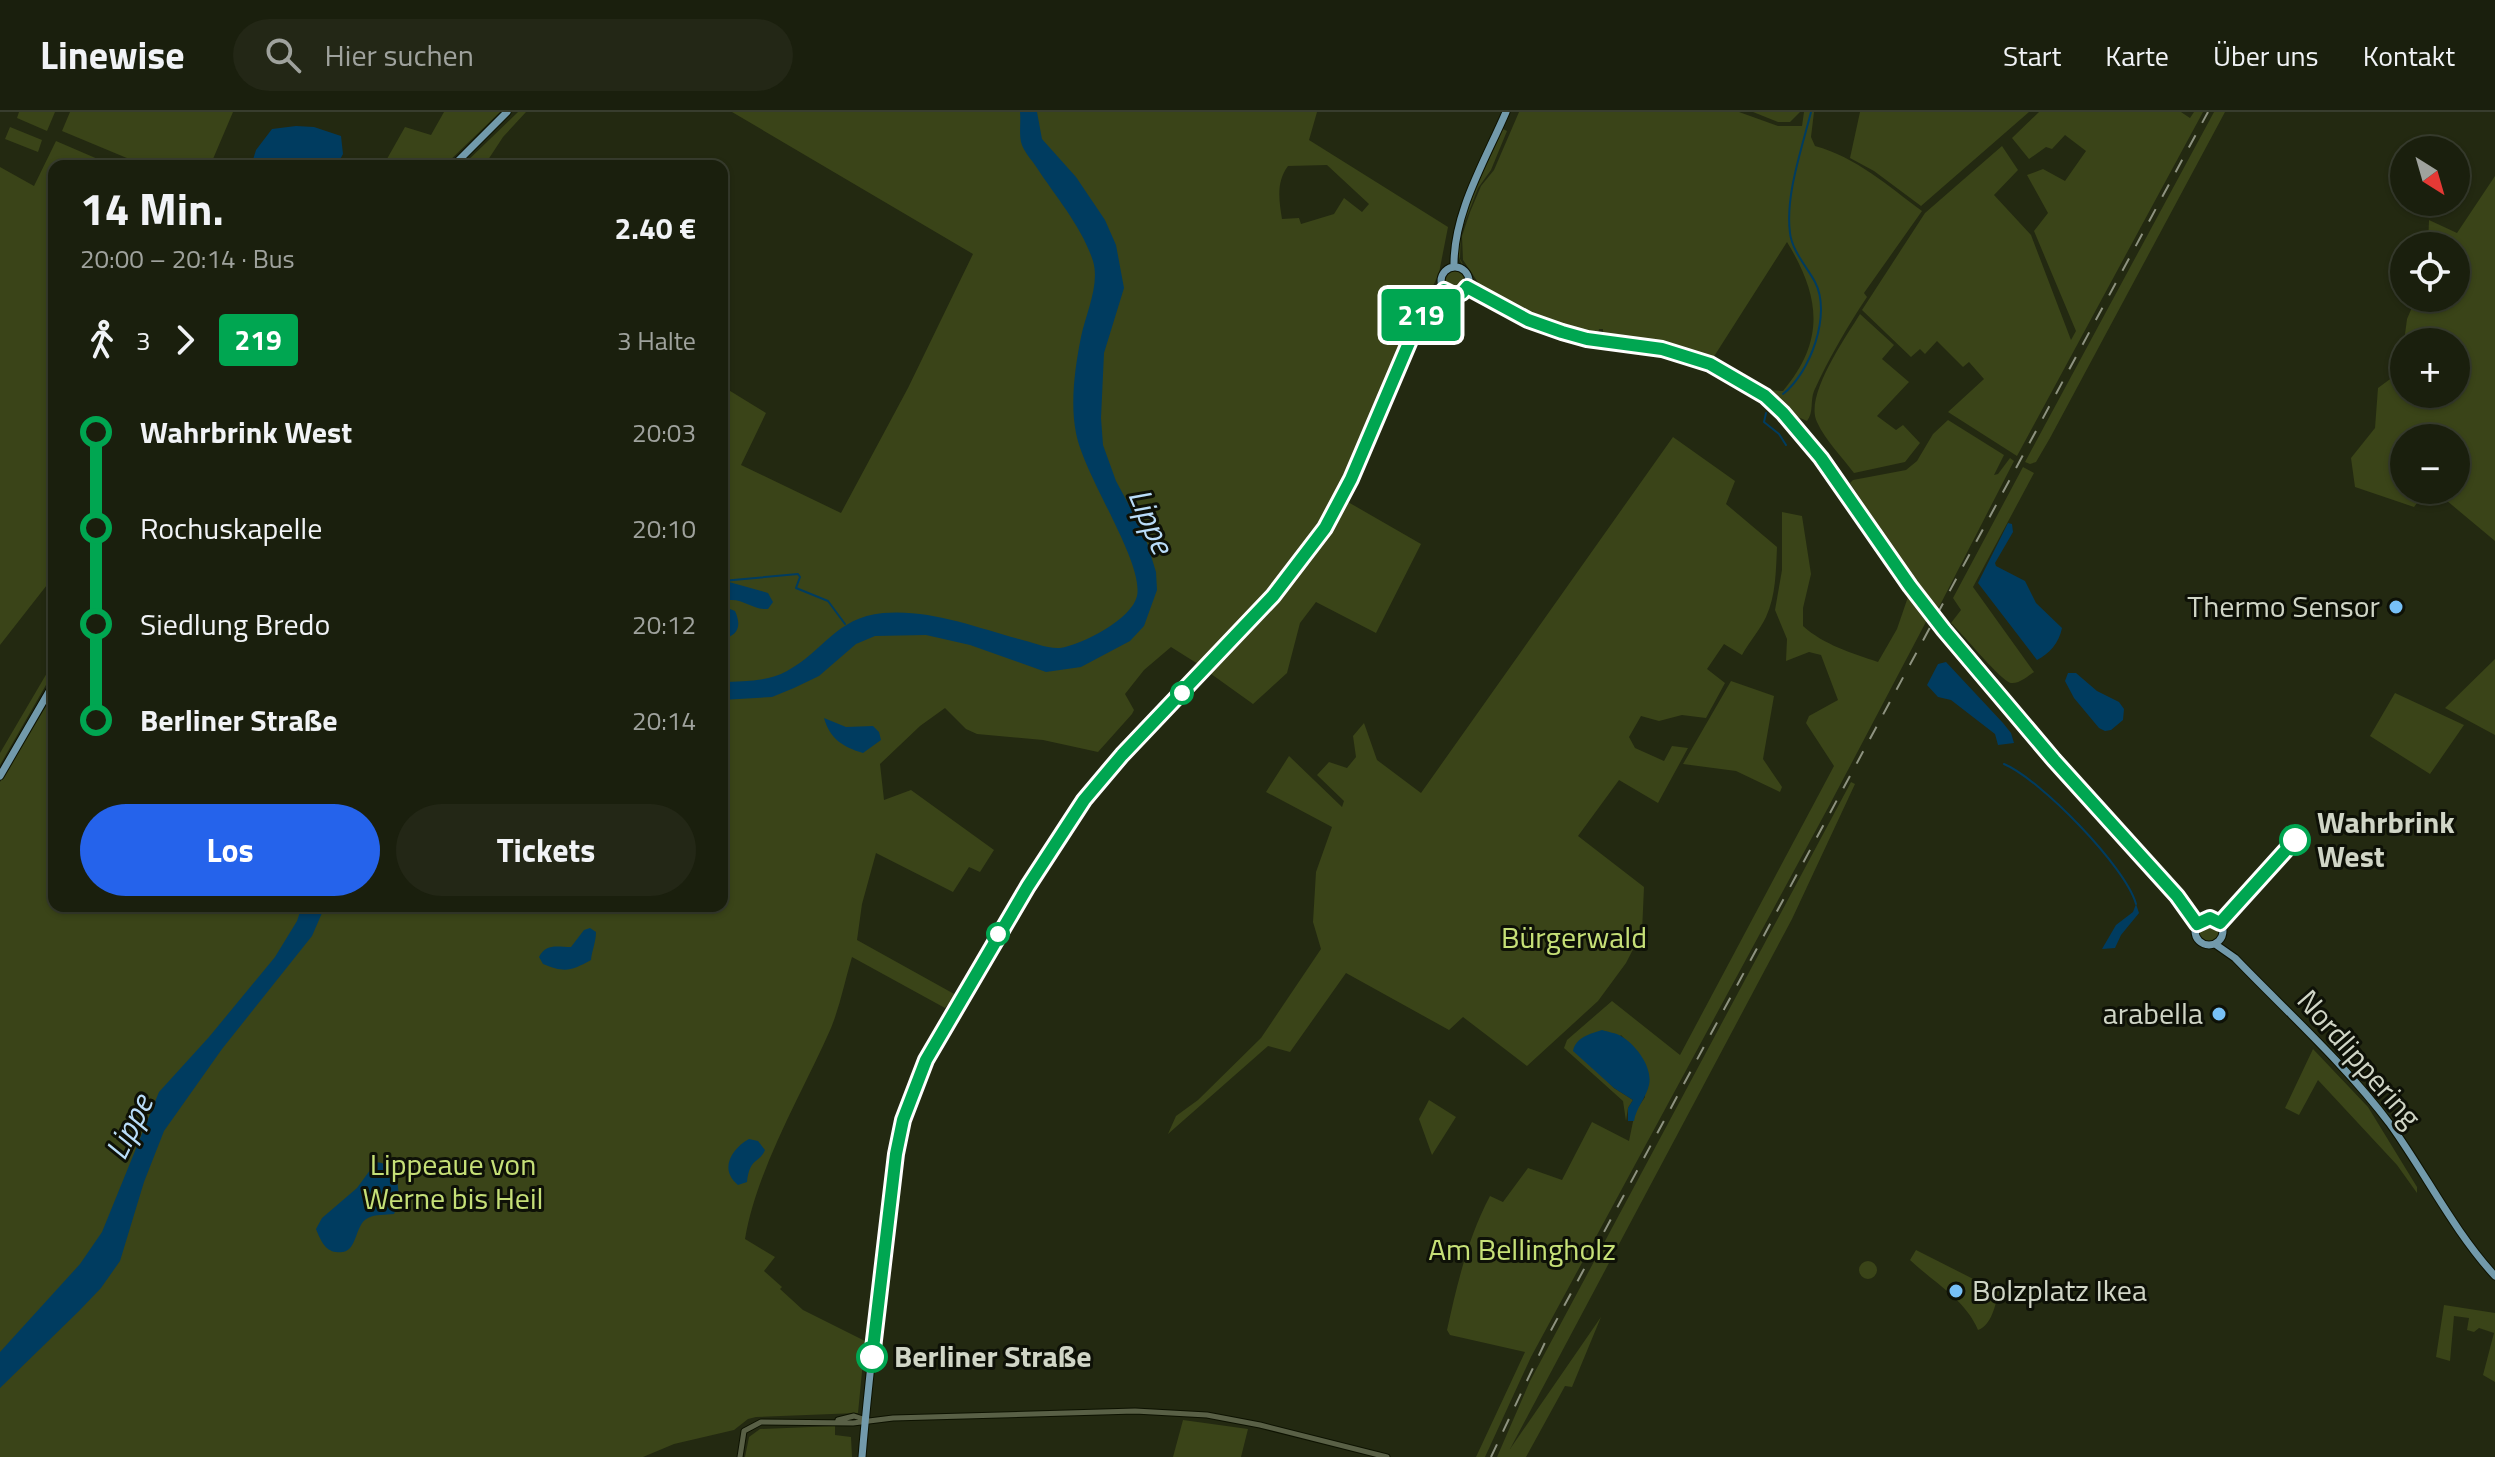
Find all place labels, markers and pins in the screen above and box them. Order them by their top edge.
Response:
place label: Thermo Sensor [2187,583,2380,629]
marker: Thermo Sensor [2387,598,2405,616]
unlabelled marker [1171,682,1193,704]
place label: Wahrbrink West [2317,799,2455,879]
marker: Wahrbrink West [2280,825,2310,855]
unlabelled marker [987,923,1009,945]
place label: arabella [2103,990,2203,1036]
marker: arabella [2210,1005,2228,1023]
place label: Bolzplatz Ikea [1972,1267,2147,1313]
marker: Bolzplatz Ikea [1947,1282,1965,1300]
place label: Berliner Straße [894,1333,1091,1379]
marker: Berliner Straße [857,1342,887,1372]

